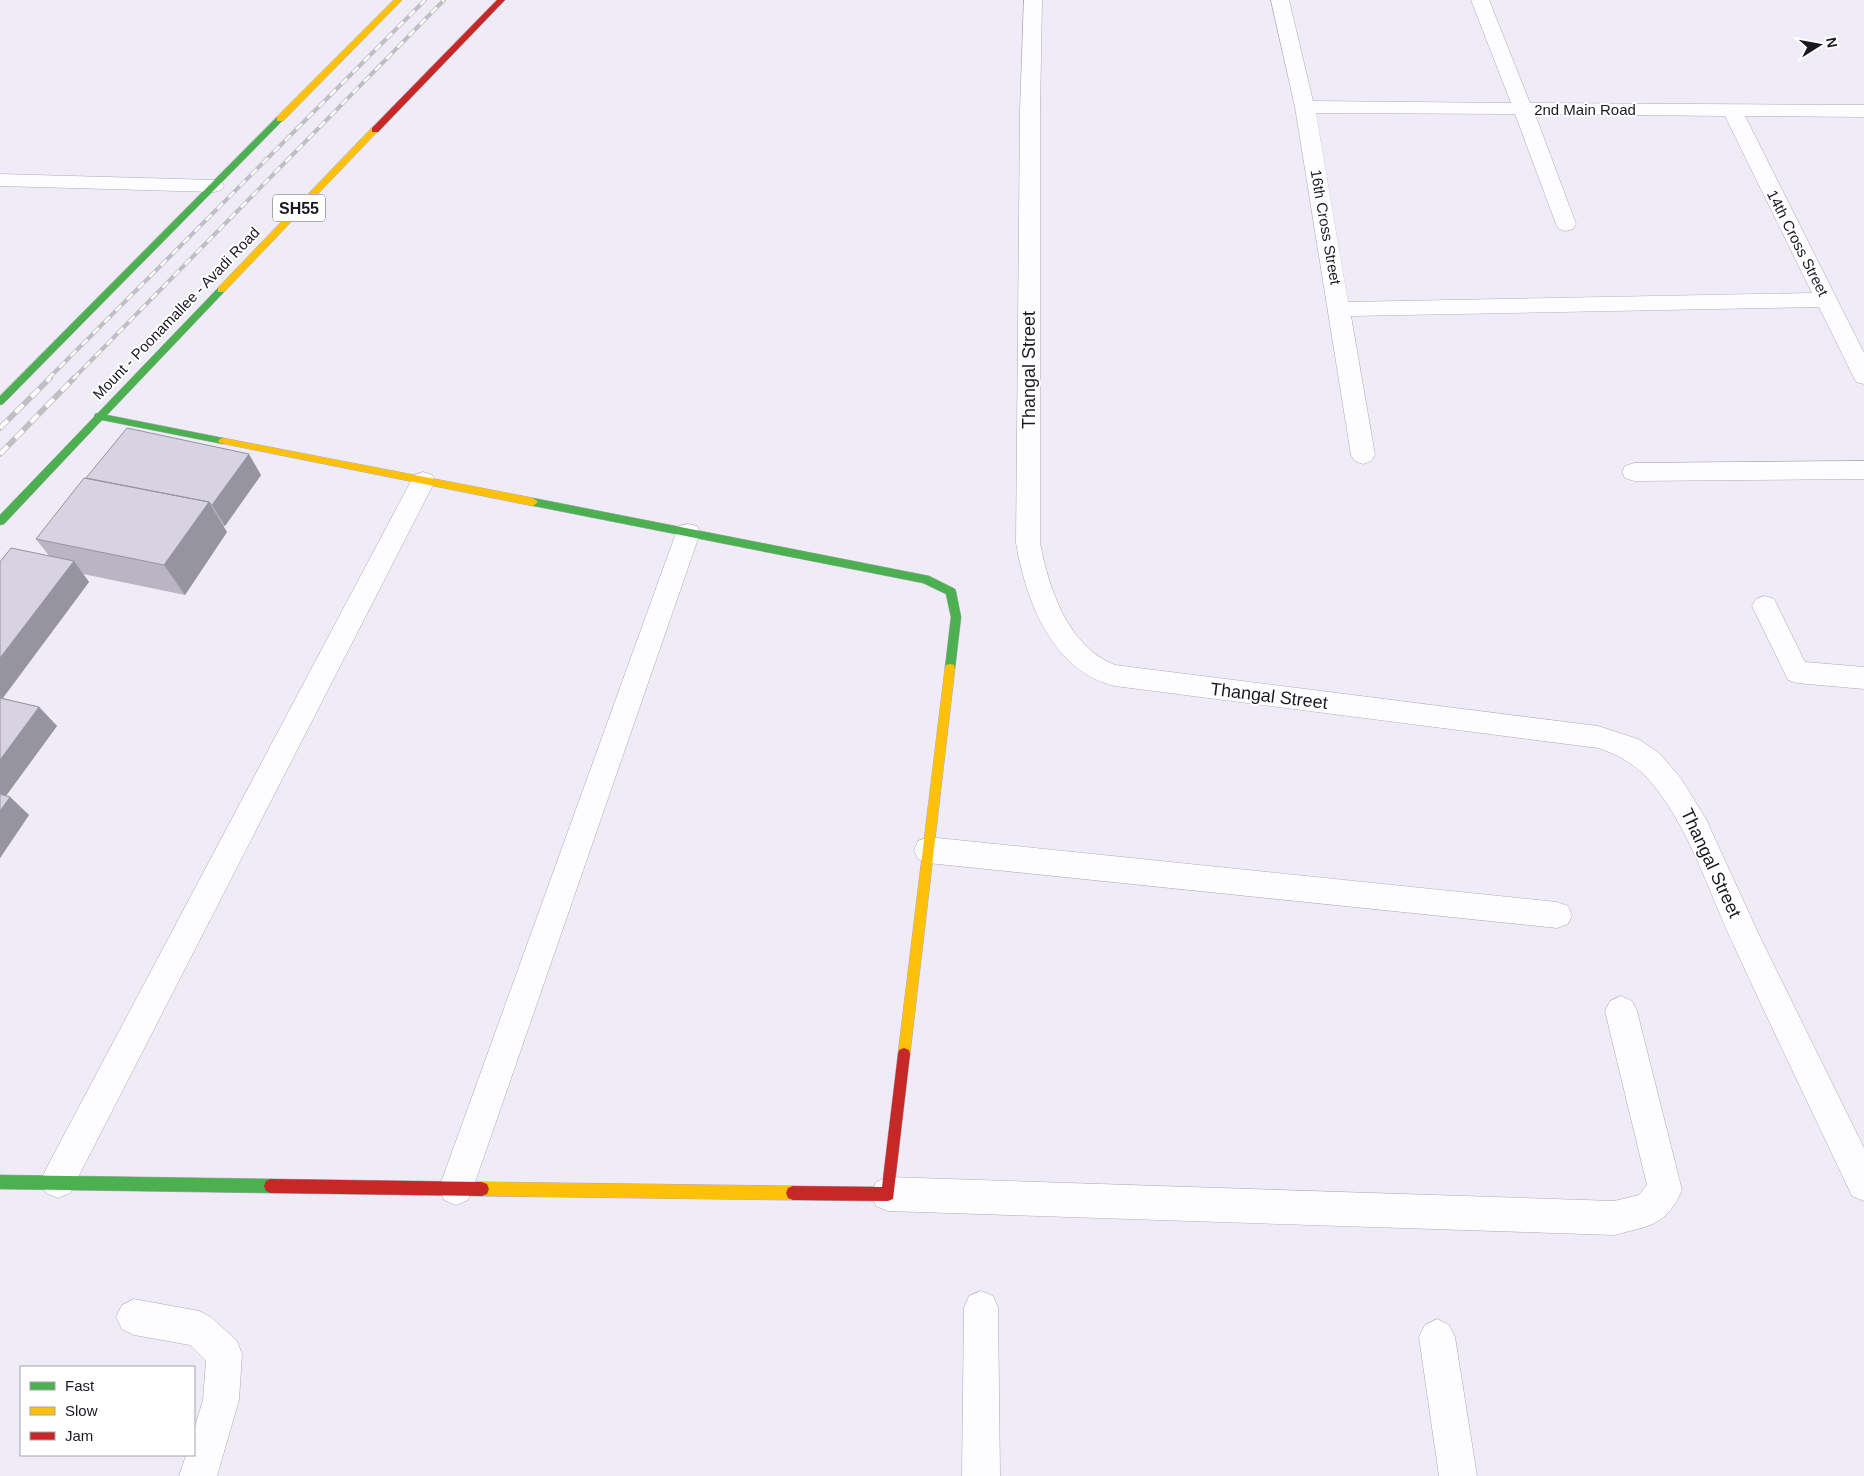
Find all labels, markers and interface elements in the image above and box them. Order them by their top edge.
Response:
north arrow [1794,20,1844,70]
text: N [1823,36,1841,49]
street label: 2nd Main Road [1534,101,1636,118]
street label: 16th Cross Street [1307,168,1345,287]
street label: 14th Cross Street [1764,187,1832,300]
road number: SH55 [273,194,325,222]
street label: Mount - Poonamallee - Avadi Road [89,224,263,402]
street label: Thangal Street [1019,311,1039,429]
street label: Thangal Street [1209,679,1329,713]
street label: Thangal Street [1677,805,1745,921]
legend [20,1366,195,1456]
text: Fast [65,1377,95,1394]
text: Slow [65,1402,98,1419]
text: Jam [65,1427,93,1444]

